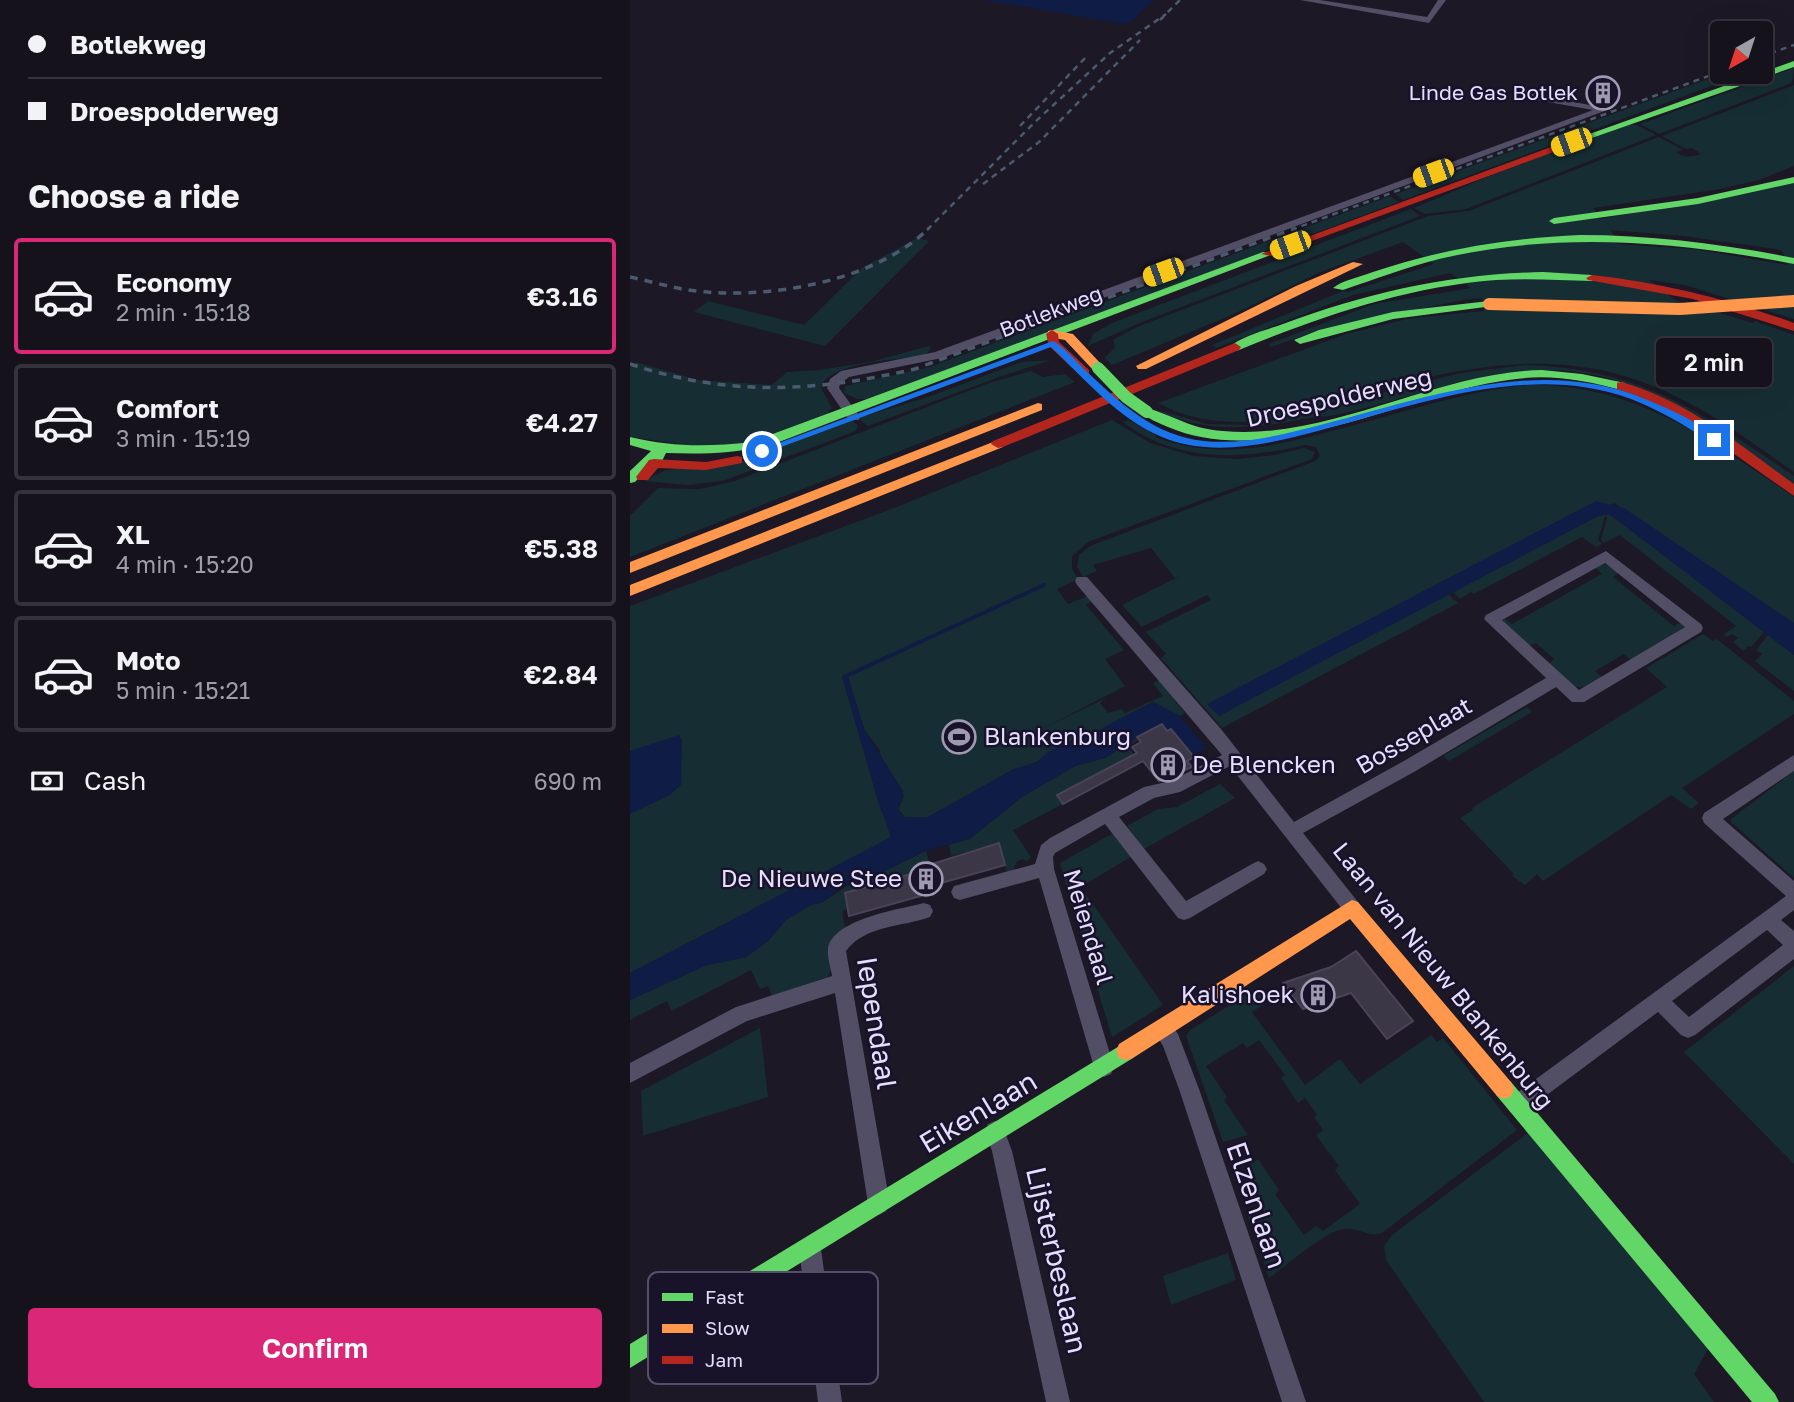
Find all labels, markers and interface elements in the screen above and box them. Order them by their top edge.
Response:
north arrow [1710,21,1773,84]
map controls [1710,21,1773,84]
text: Botlekweg [70,29,206,60]
building icon: Linde Gas Botlek [1584,74,1622,112]
place label: Linde Gas Botlek [1408,79,1578,105]
text: Droespolderweg [70,96,279,127]
car [1548,125,1595,159]
car [1410,156,1457,190]
text: Choose a ride [28,177,240,215]
car [1267,228,1314,262]
car [1140,255,1187,289]
icon: car [32,265,95,328]
text: Economy [116,267,232,298]
street label: Botlekweg [996,280,1106,343]
text: €3.16 [527,281,598,312]
text: 2 min · 15:18 [116,298,251,326]
callout: 2 min [1656,338,1772,388]
text: 2 min [1684,348,1744,376]
street label: Droespolderweg [1243,361,1434,432]
icon: car [32,391,95,454]
text: Comfort [116,393,219,424]
text: €4.27 [526,407,598,438]
text: 3 min · 15:19 [116,424,251,452]
route end [1698,424,1730,456]
route start [746,435,778,467]
icon: car [32,517,95,580]
text: XL [116,519,150,550]
text: €5.38 [524,533,598,564]
text: 4 min · 15:20 [116,550,254,578]
icon: car [32,643,95,706]
text: Moto [116,645,181,676]
text: €2.84 [524,659,598,690]
text: 5 min · 15:21 [116,676,250,704]
street label: Bosseplaat [1350,690,1476,779]
sports icon: Blankenburg [940,718,978,756]
place label: Blankenburg [984,721,1131,750]
building icon: De Blencken [1149,746,1187,784]
place label: De Blencken [1192,749,1336,778]
icon: cash [28,762,66,800]
text: Cash [84,765,146,796]
text: 690 m [534,767,602,795]
street label: Laan van Nieuw Blankenburg [1328,836,1561,1114]
building icon: De Nieuwe Stee [907,860,945,898]
place label: De Nieuwe Stee [721,863,902,892]
street label: Meiendaal [1058,865,1121,988]
street label: Iependaal [851,954,904,1091]
building icon: Kalishoek [1299,976,1337,1014]
place label: Kalishoek [1181,979,1294,1008]
street label: Eikenlaan [913,1064,1042,1159]
street label: Elzenlaan [1220,1137,1295,1273]
street label: Lijsterbeslaan [1020,1163,1095,1356]
legend [648,1272,878,1384]
text: Fast [705,1285,744,1308]
button: Confirm [28,1308,602,1388]
text: Slow [705,1316,750,1339]
text: Jam [705,1348,743,1371]

